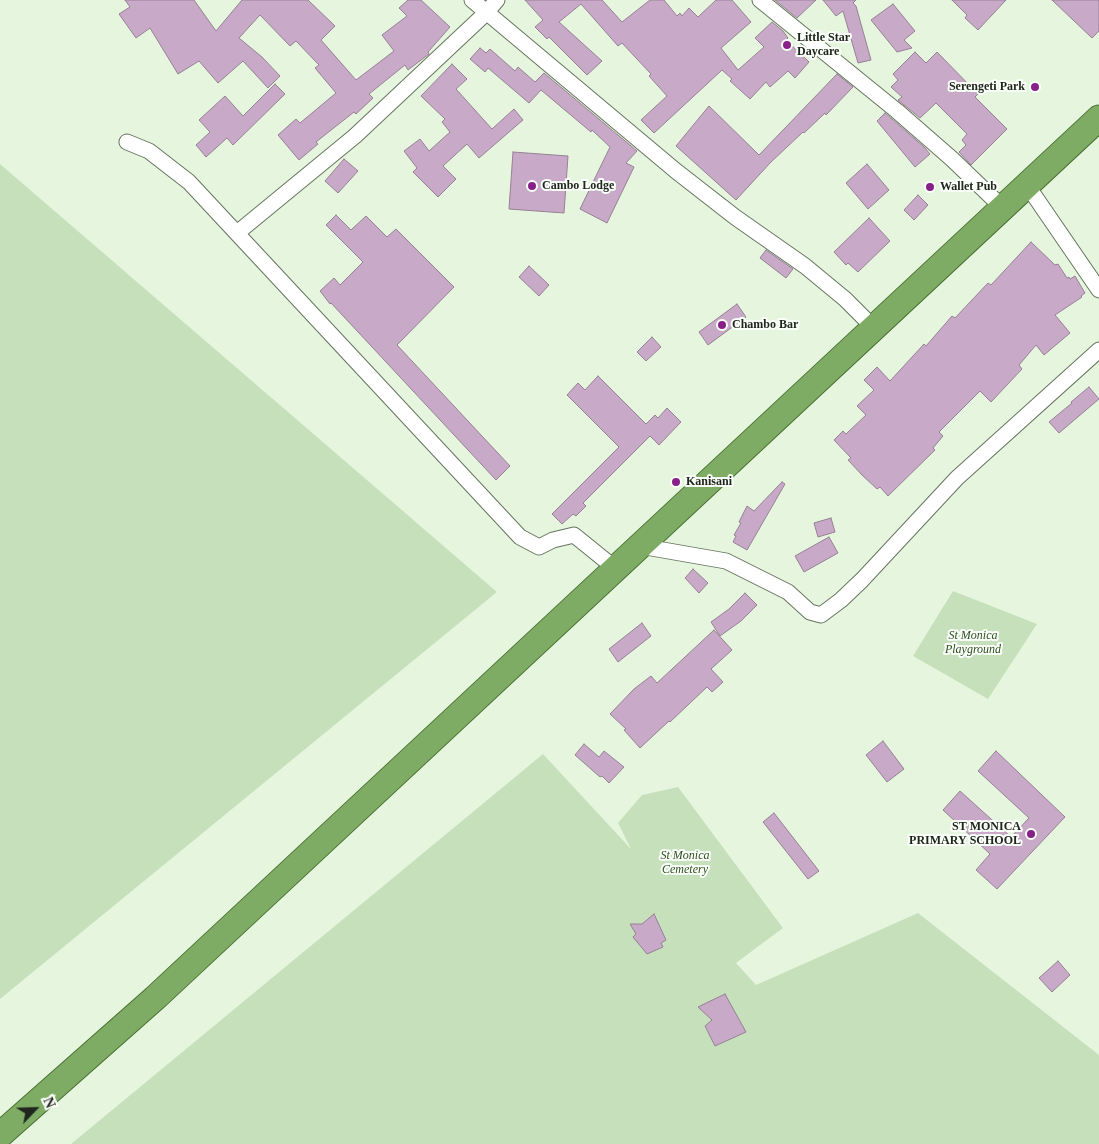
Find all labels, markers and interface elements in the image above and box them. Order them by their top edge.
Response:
place label: Little Star Daycare [797,31,850,59]
marker: Little Star Daycare [781,39,793,51]
place label: Serengeti Park [949,80,1025,94]
marker: Serengeti Park [1029,81,1041,93]
place label: Cambo Lodge [542,179,614,193]
marker: Cambo Lodge [526,180,538,192]
place label: Wallet Pub [940,180,997,194]
marker: Wallet Pub [924,181,936,193]
place label: Chambo Bar [732,318,798,332]
marker: Chambo Bar [716,319,728,331]
place label: Kanisani [686,475,732,489]
marker: Kanisani [670,476,682,488]
park label: St Monica Playground [945,629,1001,657]
place label: ST MONICA PRIMARY SCHOOL [909,820,1021,848]
marker: ST MONICA PRIMARY SCHOOL [1025,828,1037,840]
park label: St Monica Cemetery [661,849,709,877]
north arrow [10,1084,60,1134]
text: N [40,1095,58,1110]

